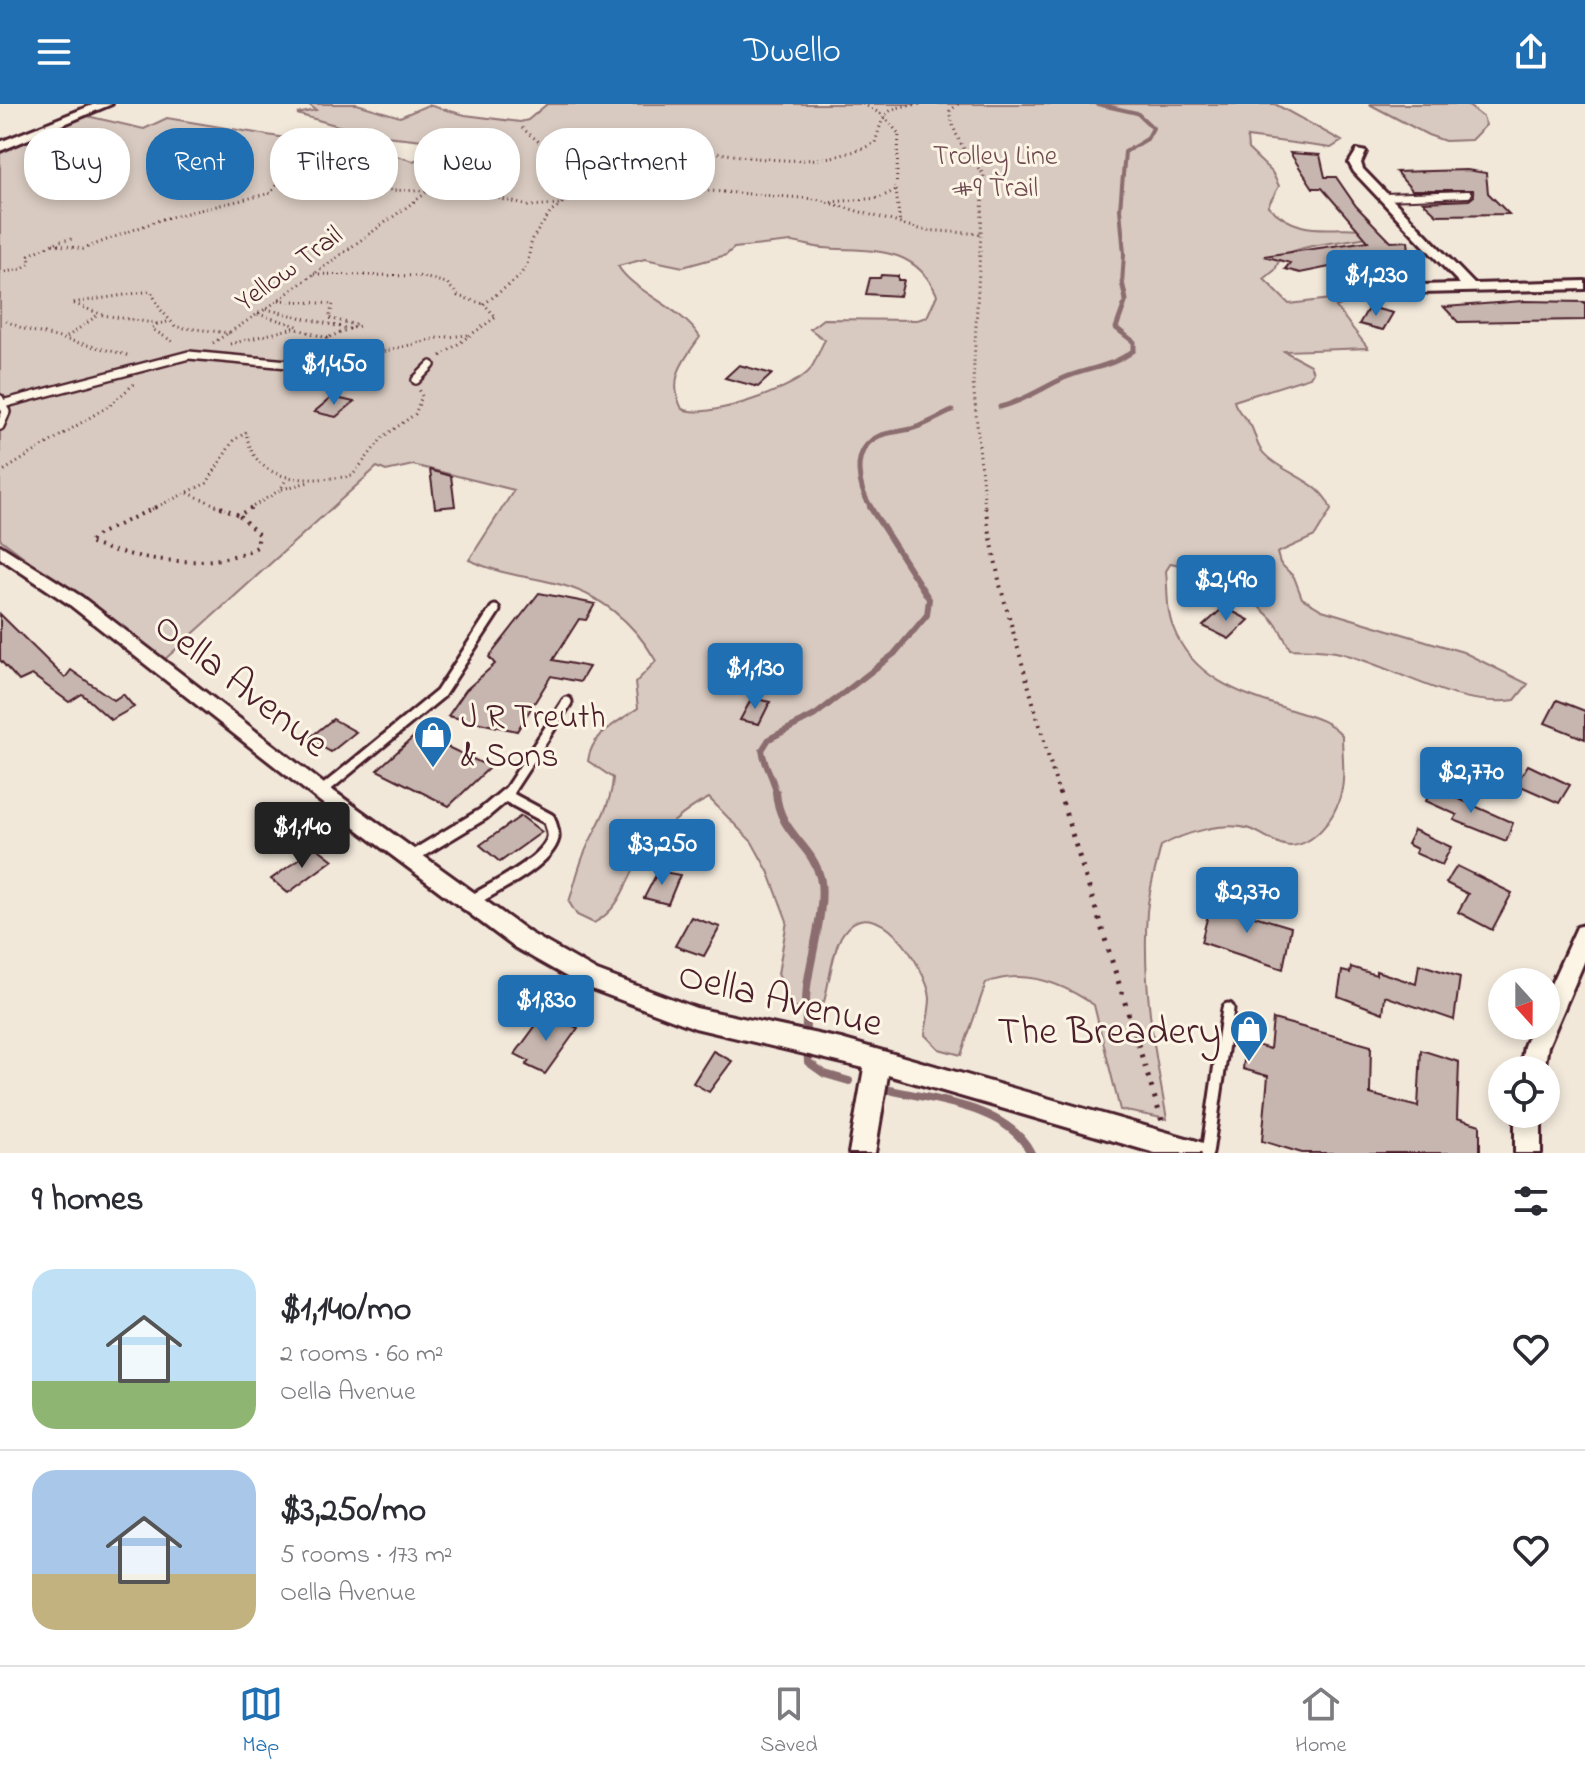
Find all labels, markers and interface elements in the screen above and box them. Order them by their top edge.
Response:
text: Dwello [744,26,841,79]
icon: menu [32,30,76,74]
icon: share [1509,30,1553,74]
chip: Buy [24,128,130,200]
chip: Rent [146,128,254,200]
chip: Filters [270,128,398,200]
chip: New [414,128,520,200]
chip: Apartment [536,128,715,200]
park label: Trolley Line #9 Trail [933,137,1058,210]
street label: Yellow Trail [228,217,352,323]
pin: $1,230 [1311,250,1441,318]
text: $1,230 [1344,257,1408,295]
pin: $1,450 [269,339,399,407]
text: $1,450 [301,346,367,384]
pin: $2,490 [1161,555,1291,623]
text: $2,490 [1195,562,1257,600]
street label: Oella Avenue [140,599,341,774]
pin: $1,130 [690,643,820,711]
text: $1,130 [726,650,784,688]
place label: J R Treuth & Sons [461,694,606,783]
shop icon: J R Treuth & Sons [412,714,454,769]
pin: $2,770 [1406,747,1536,815]
text: $2,770 [1438,754,1504,792]
pin: $1,140 [237,802,367,870]
text: $1,140 [273,809,331,847]
pin: $3,250 [597,819,727,887]
text: $3,250 [627,826,697,864]
pin: $2,370 [1182,867,1312,935]
text: $2,370 [1214,874,1280,912]
street label: Oella Avenue [671,947,888,1055]
north arrow [1488,968,1560,1040]
map controls [1488,968,1560,1128]
pin: $1,830 [481,975,611,1043]
text: $1,830 [516,982,576,1020]
place label: The Breadery [997,1004,1221,1063]
shop icon: The Breadery [1228,1008,1270,1063]
button: locate [1488,1056,1560,1128]
text: 9 homes [32,1176,144,1226]
icon: filters [1509,1179,1553,1223]
text: $1,140/mo [280,1286,411,1336]
icon: home [96,1301,192,1397]
icon: heart [1509,1327,1553,1371]
text: 2 rooms · 60 m² [280,1336,444,1374]
text: Oella Avenue [280,1374,416,1412]
text: $3,250/mo [280,1487,426,1537]
icon: home [96,1502,192,1598]
icon: heart [1509,1528,1553,1572]
text: 5 rooms · 173 m² [280,1537,453,1575]
text: Oella Avenue [280,1575,416,1613]
tab: Map [239,1682,283,1762]
tab: Saved [760,1682,818,1762]
tab: Home [1295,1682,1346,1762]

